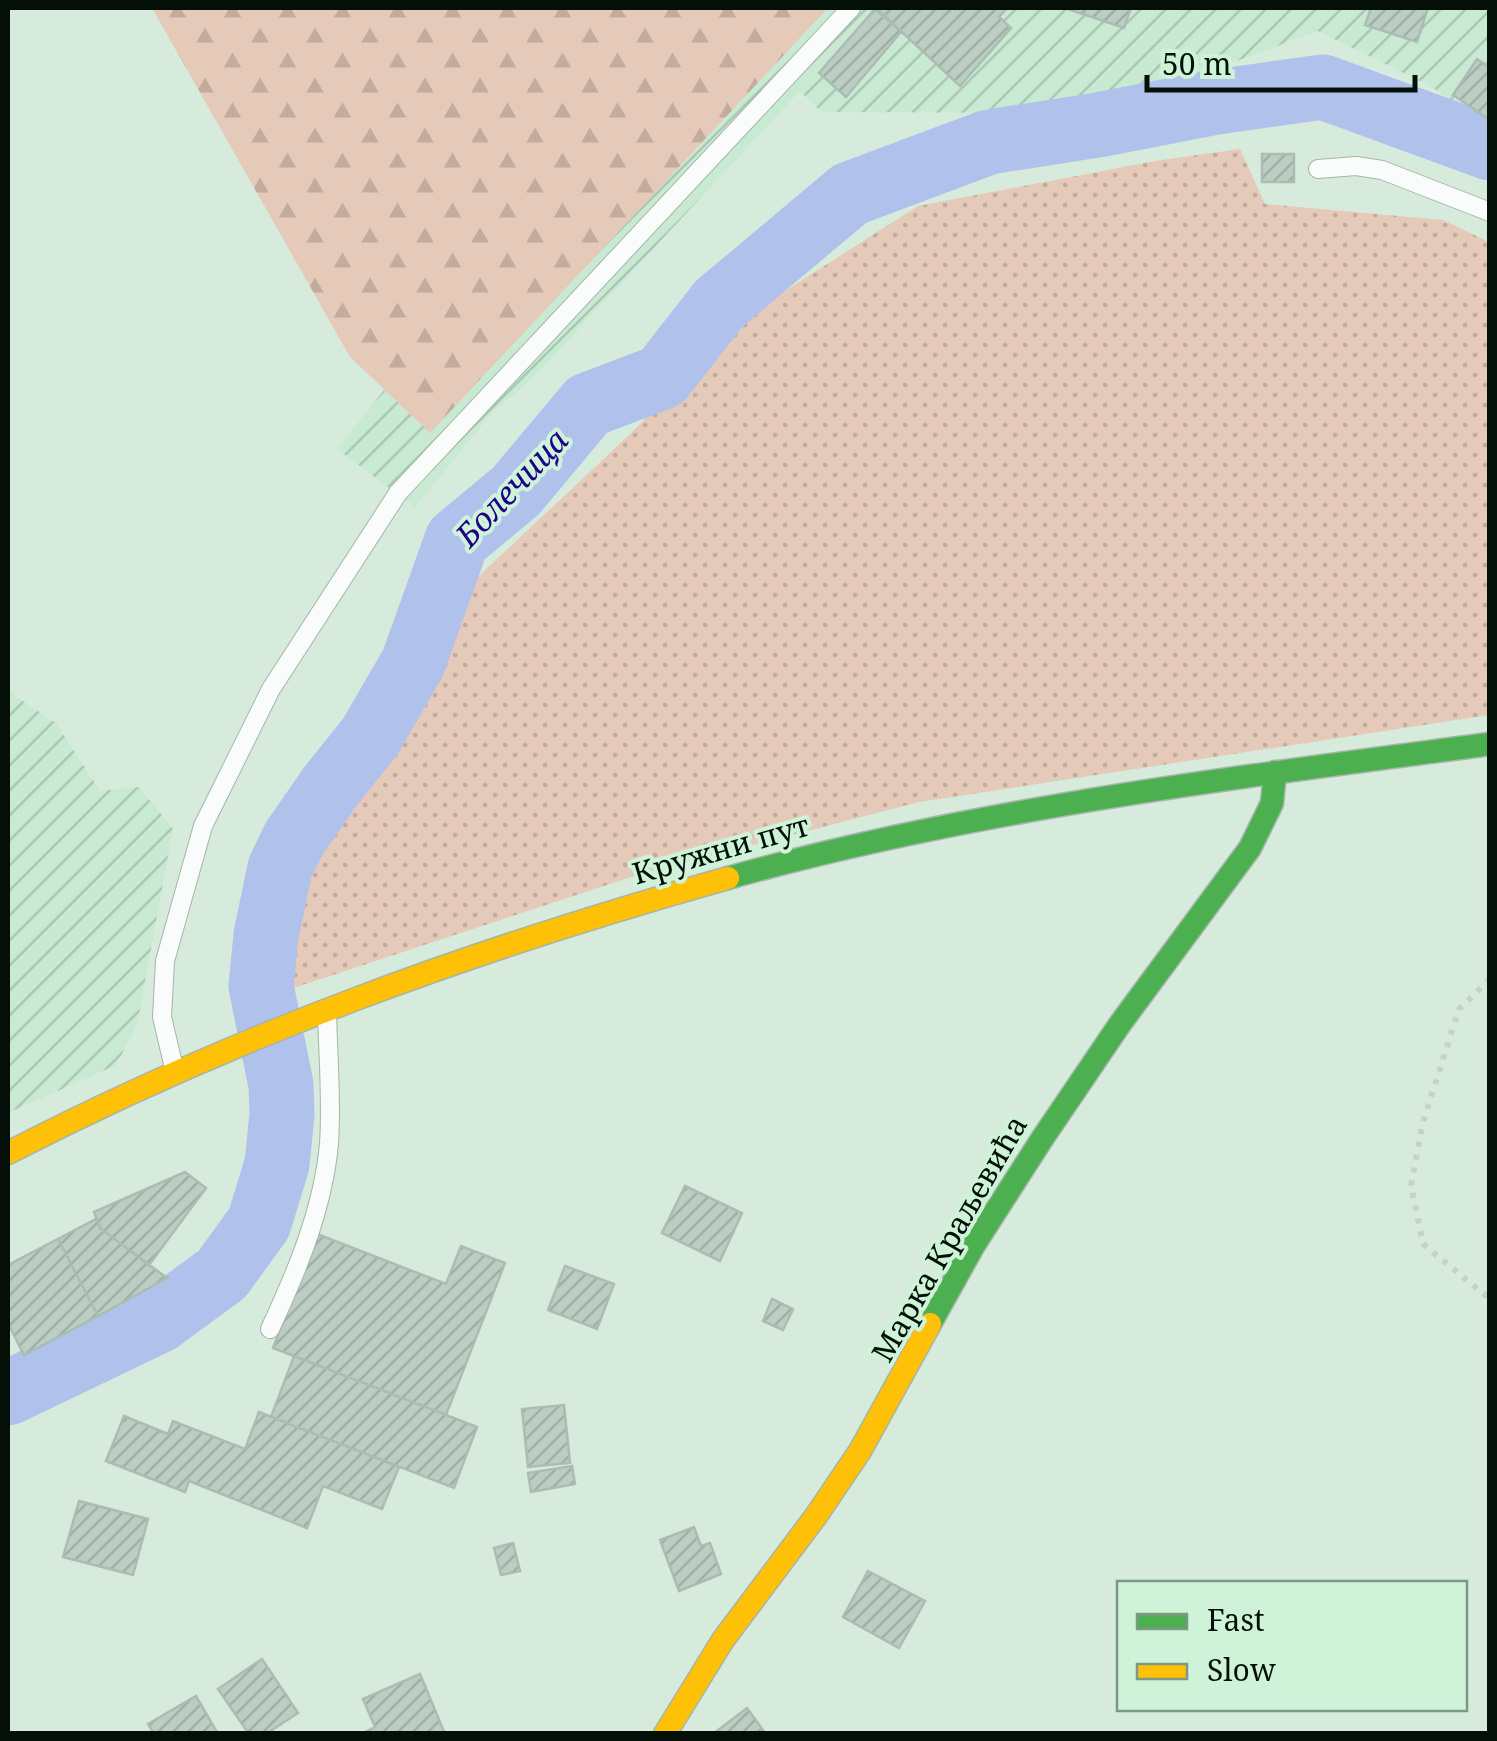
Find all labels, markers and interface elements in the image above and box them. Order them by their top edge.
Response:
scale bar [1147,30,1414,92]
text: 50 m [1162,43,1232,84]
water label: Болечица [444,419,577,556]
street label: Кружни пут [627,804,814,893]
street label: Марка Краљевића [861,1108,1036,1369]
legend [1117,1581,1467,1711]
text: Fast [1207,1599,1264,1640]
text: Slow [1207,1649,1276,1690]

